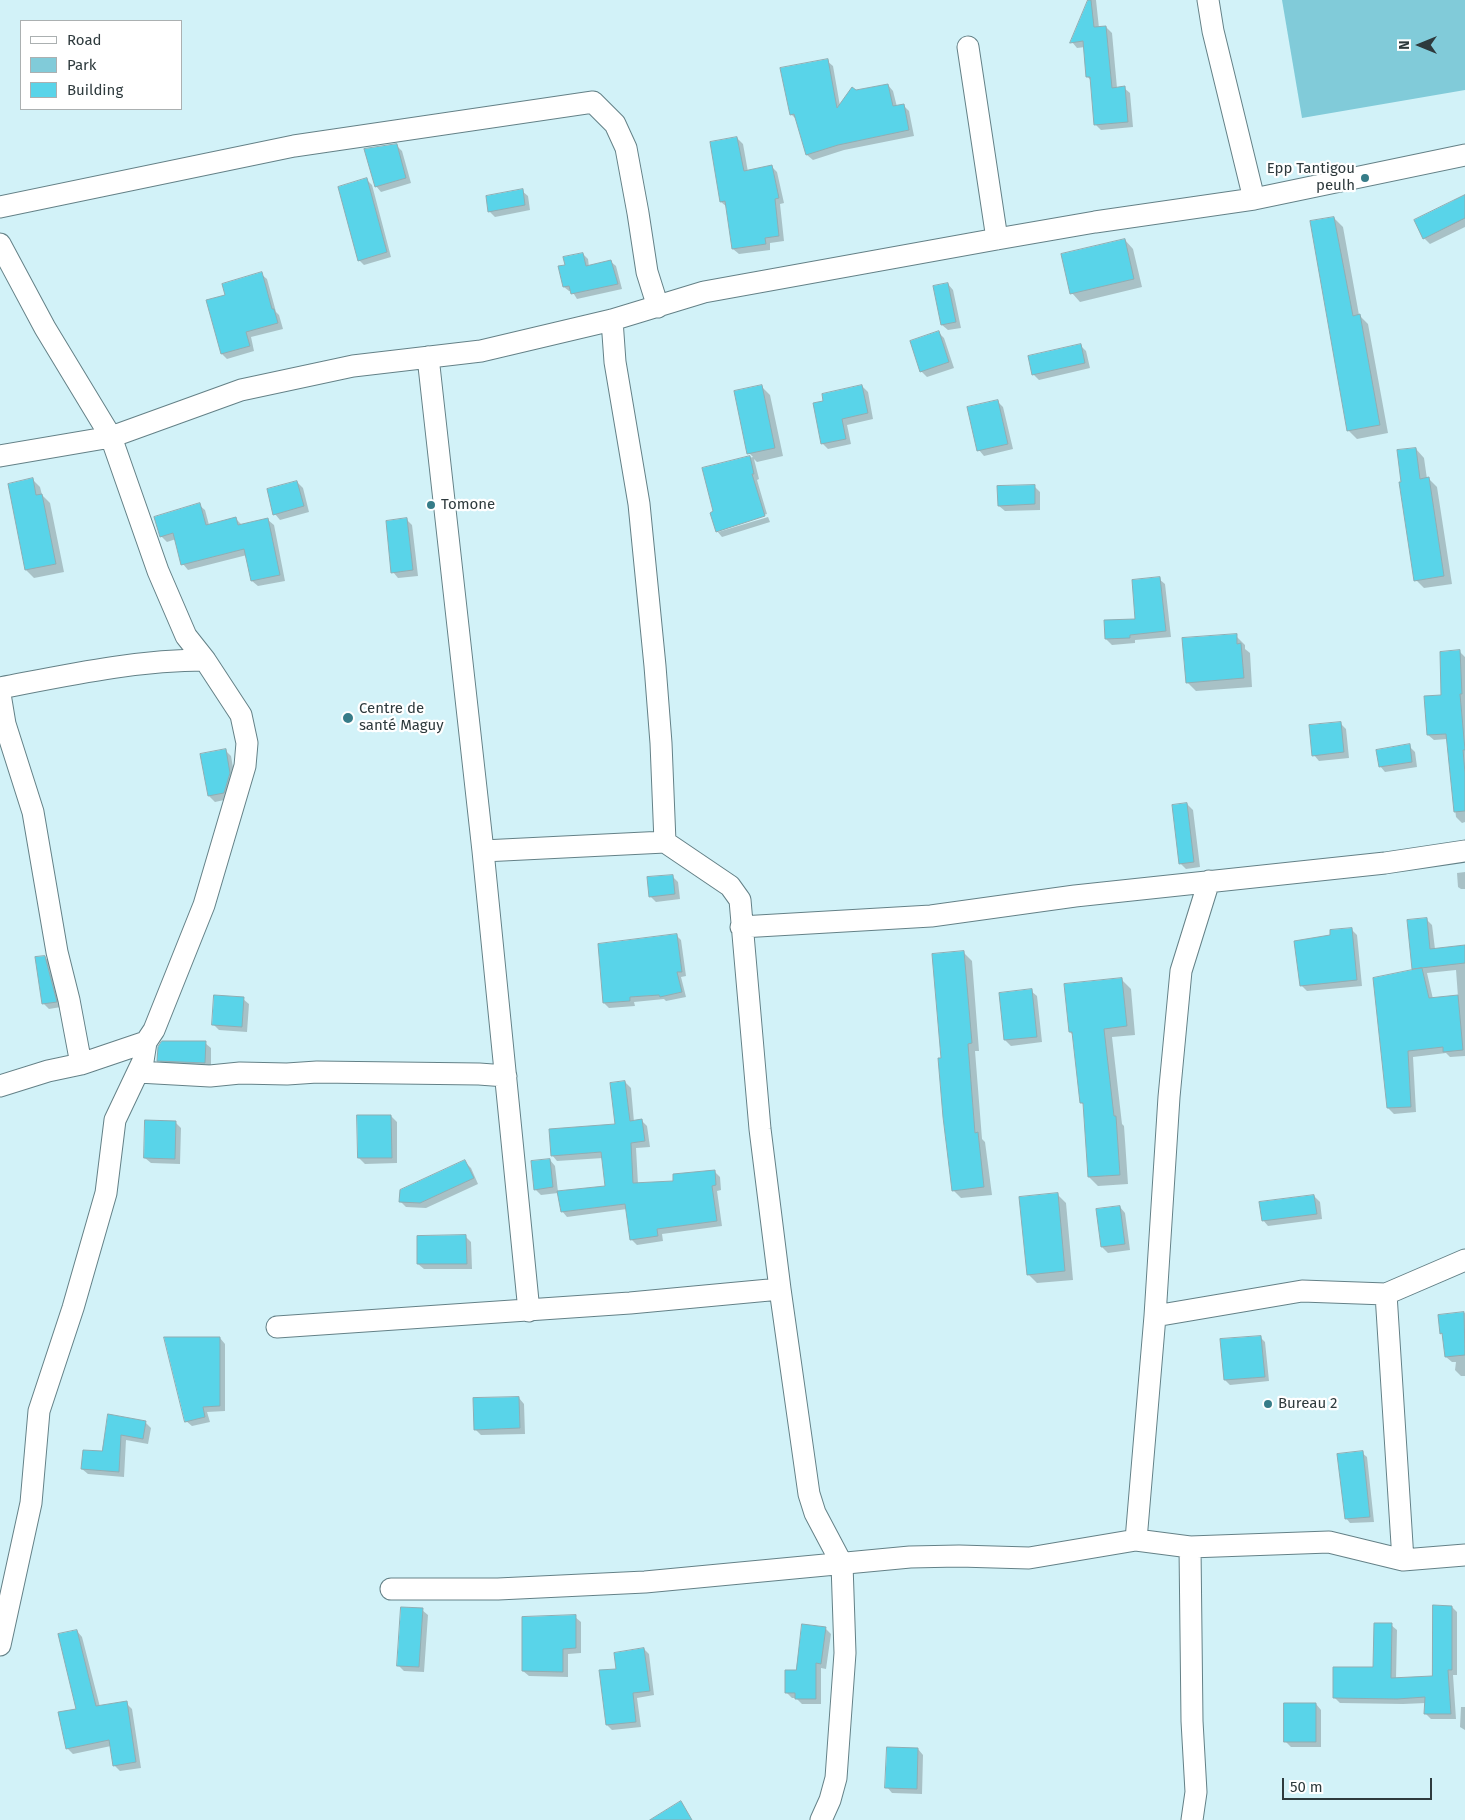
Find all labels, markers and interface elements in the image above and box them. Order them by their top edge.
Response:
legend [20,20,182,110]
north arrow [1395,20,1445,70]
text: Road [67,31,102,49]
text: N [1396,40,1413,50]
text: Park [67,56,97,74]
text: Building [67,81,123,99]
place label: Epp Tantigou peulh [1267,160,1355,195]
marker: Epp Tantigou peulh [1359,172,1371,184]
place label: Tomone [441,496,495,514]
marker: Tomone [425,499,437,511]
place label: Centre de santé Maguy [359,700,444,735]
marker: Centre de santé Maguy [341,711,355,725]
place label: Bureau 2 [1278,1395,1338,1413]
marker: Bureau 2 [1262,1398,1274,1410]
scale bar [1285,1768,1435,1800]
text: 50 m [1290,1778,1323,1796]

